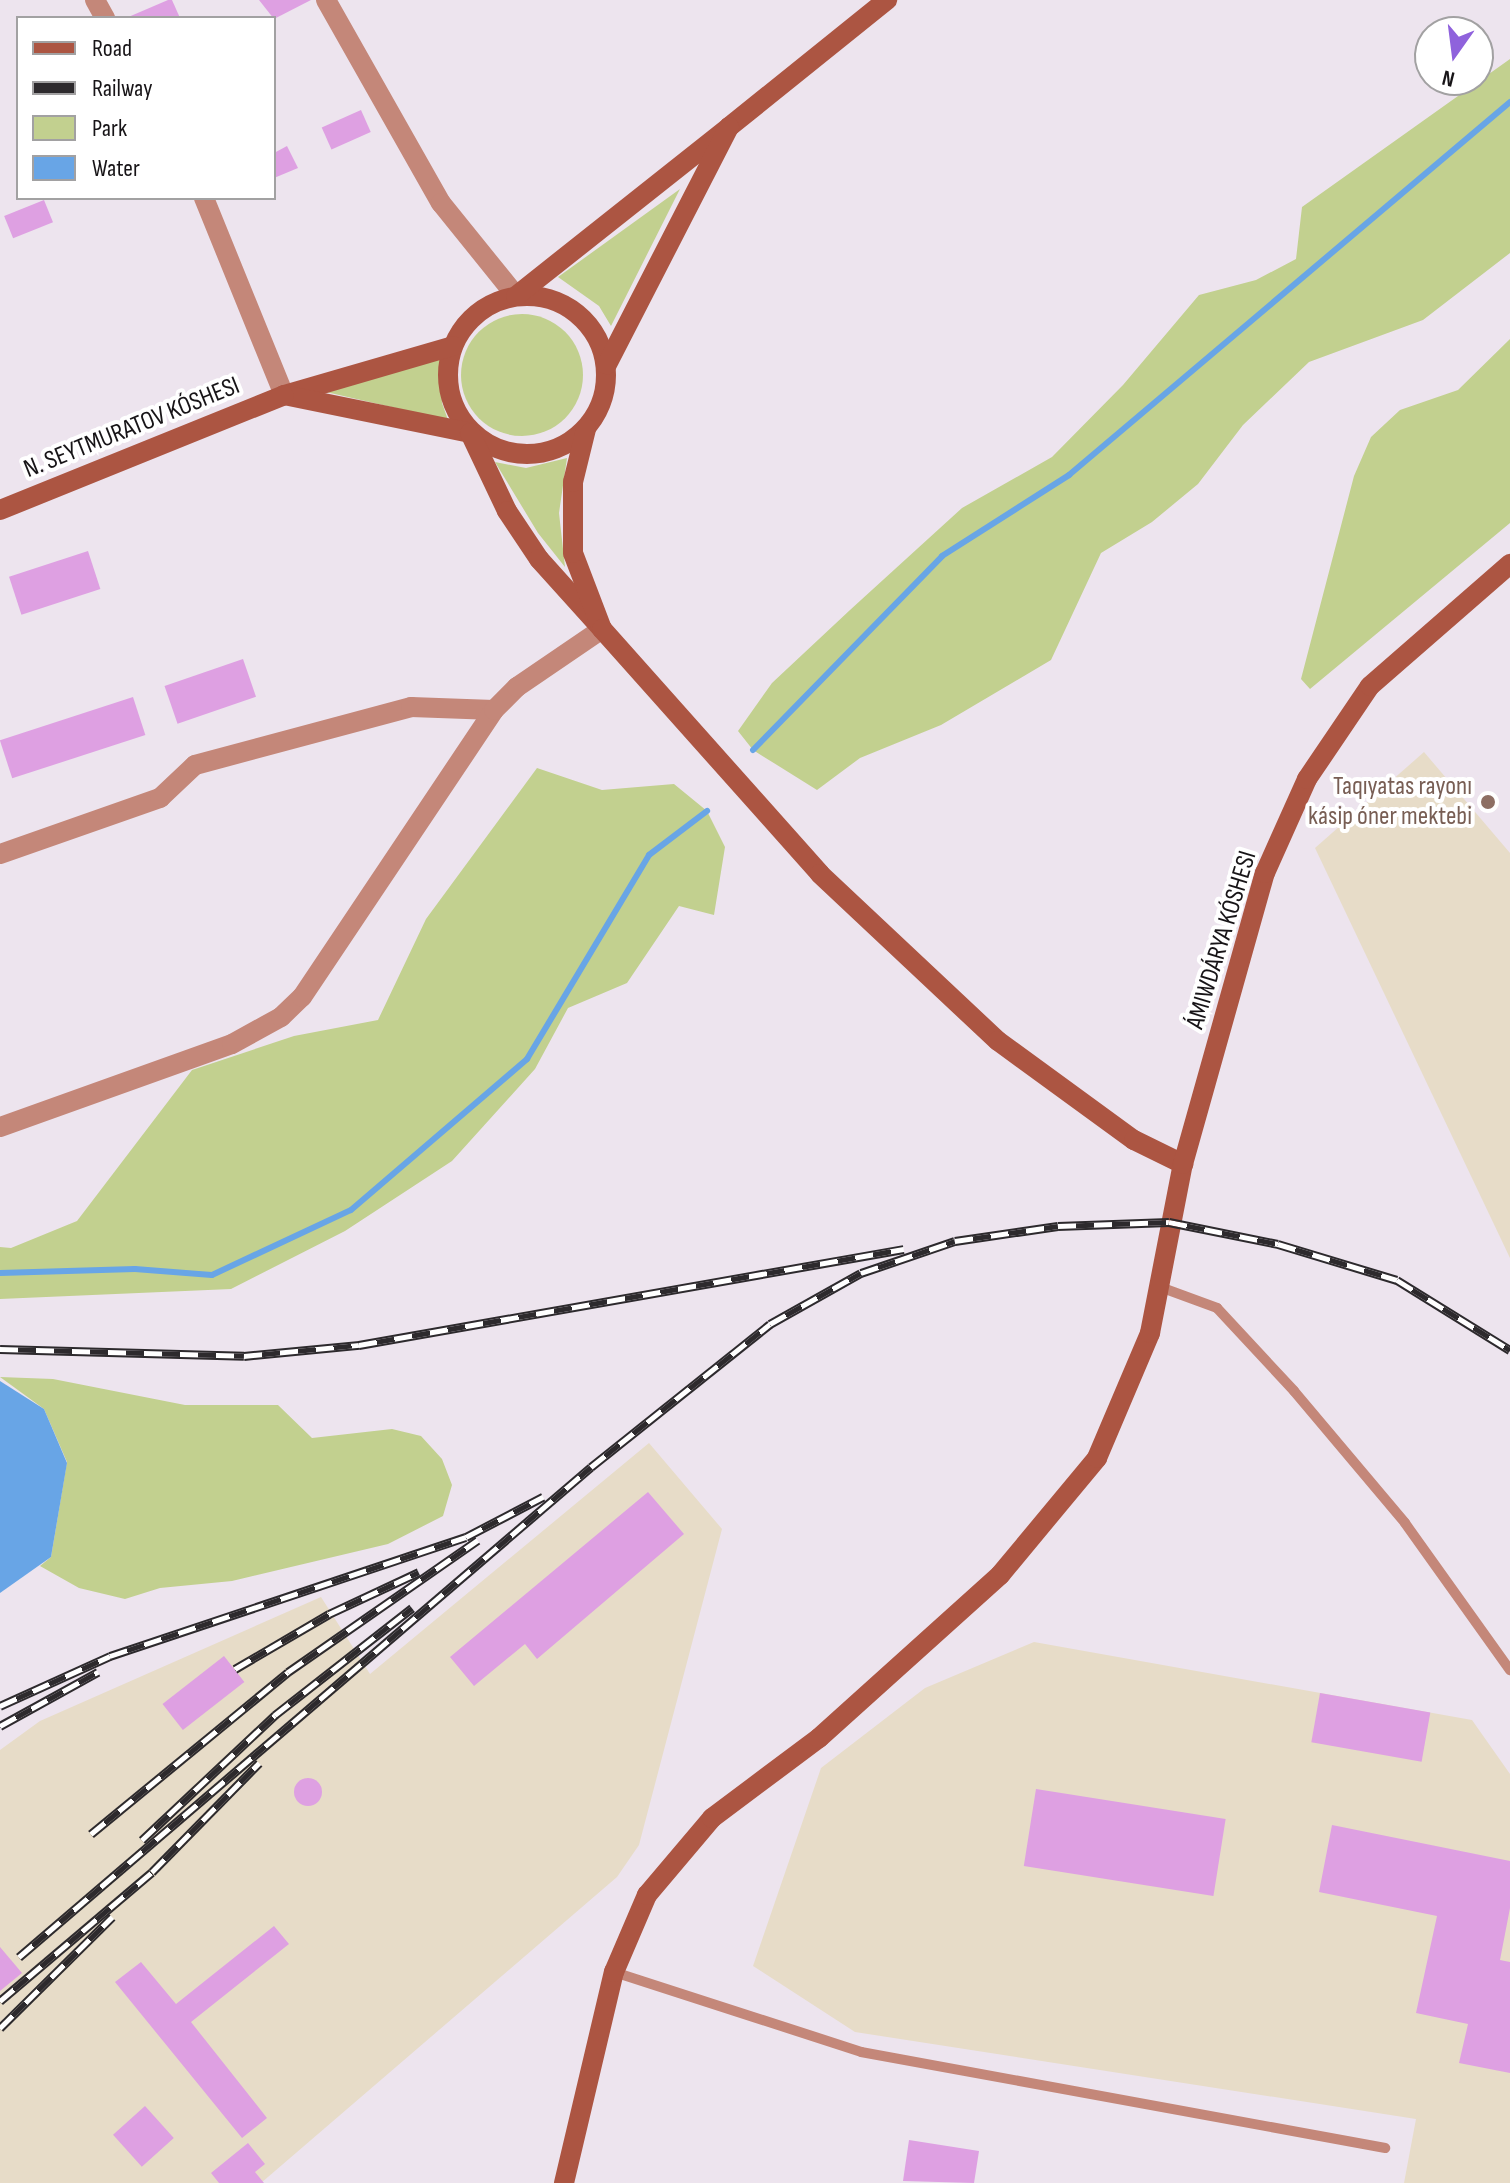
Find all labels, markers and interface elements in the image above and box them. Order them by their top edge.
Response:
legend [16,16,276,200]
north arrow [1414,16,1494,96]
text: Road [92,34,132,63]
text: N [1440,63,1458,92]
text: Railway [92,74,152,103]
text: Park [92,114,127,143]
text: Water [92,154,140,183]
street label: N. SEYTMURATOV KÓSHESI [20,370,244,486]
place label: Taqıyatas rayonı kásip óner mektebi [1308,771,1472,832]
marker: Taqıyatas rayonı kásip óner mektebi [1479,793,1497,811]
street label: ÁMIWDÁRYA KÓSHESI [1180,847,1264,1033]

